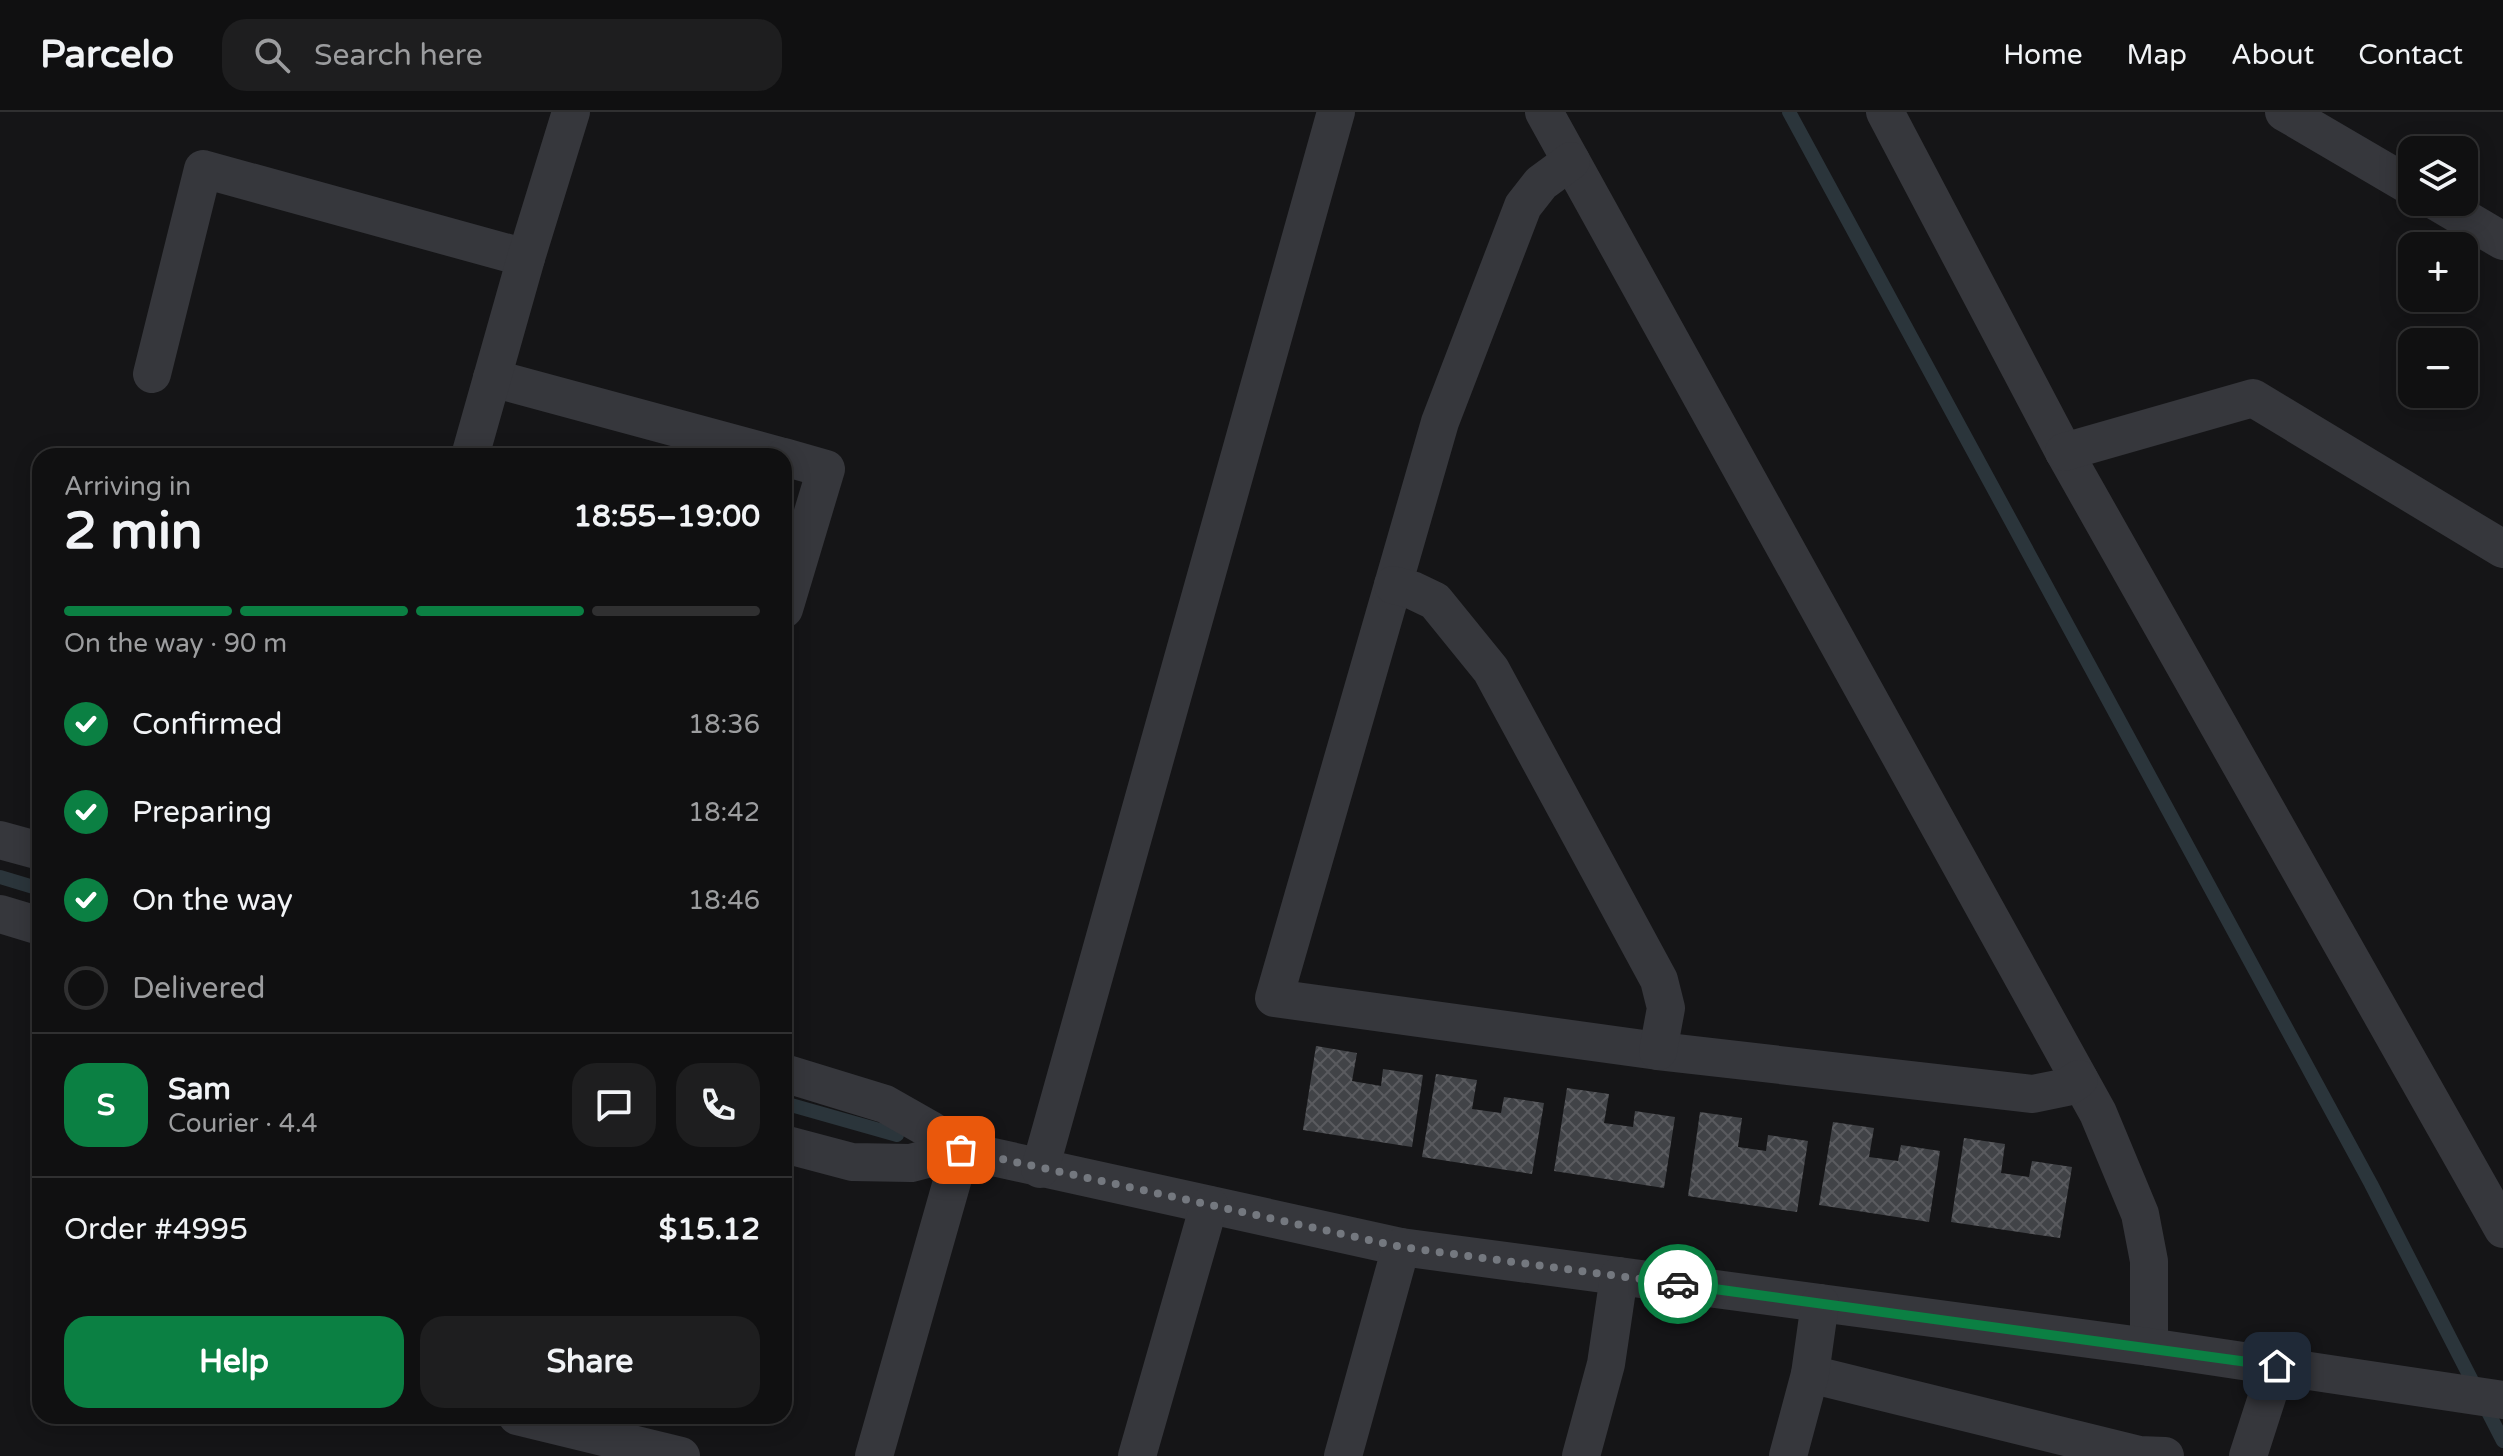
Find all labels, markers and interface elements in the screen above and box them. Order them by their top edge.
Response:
search box [222,19,782,91]
text: Parcelo [40,32,174,78]
icon: search [250,33,294,77]
text: Search here [314,37,483,74]
text: Home [2003,38,2083,72]
text: Map [2127,38,2187,72]
text: About [2231,38,2314,72]
text: Contact [2358,38,2463,72]
map controls [2398,136,2478,408]
button: layers [2398,136,2478,216]
button: + [2398,232,2478,312]
button: − [2398,328,2478,408]
text: Arriving in [64,471,191,502]
text: 18:55–19:00 [573,498,760,535]
text: 2 min [64,500,203,563]
text: On the way · 90 m [64,628,287,659]
icon: check [64,702,108,746]
text: Confirmed [132,706,283,743]
text: 18:36 [688,709,760,740]
icon: check [64,790,108,834]
text: Preparing [132,794,272,831]
text: 18:42 [688,797,760,828]
icon: check [64,878,108,922]
text: On the way [132,882,293,919]
text: 18:46 [688,885,760,916]
text: Delivered [132,970,266,1007]
button: chat [572,1063,656,1147]
button: phone [676,1063,760,1147]
text: Sam [168,1071,231,1108]
text: S [97,1087,115,1124]
text: Courier · 4.4 [168,1108,318,1139]
pin [927,1116,995,1184]
icon: bag [939,1128,983,1172]
text: Order #4995 [64,1211,248,1248]
text: $15.12 [659,1211,760,1248]
courier [1638,1244,1718,1324]
icon: car [1656,1262,1700,1306]
button: Help [64,1316,404,1408]
button: Share [420,1316,760,1408]
pin [2243,1332,2311,1400]
icon: home [2255,1344,2299,1388]

